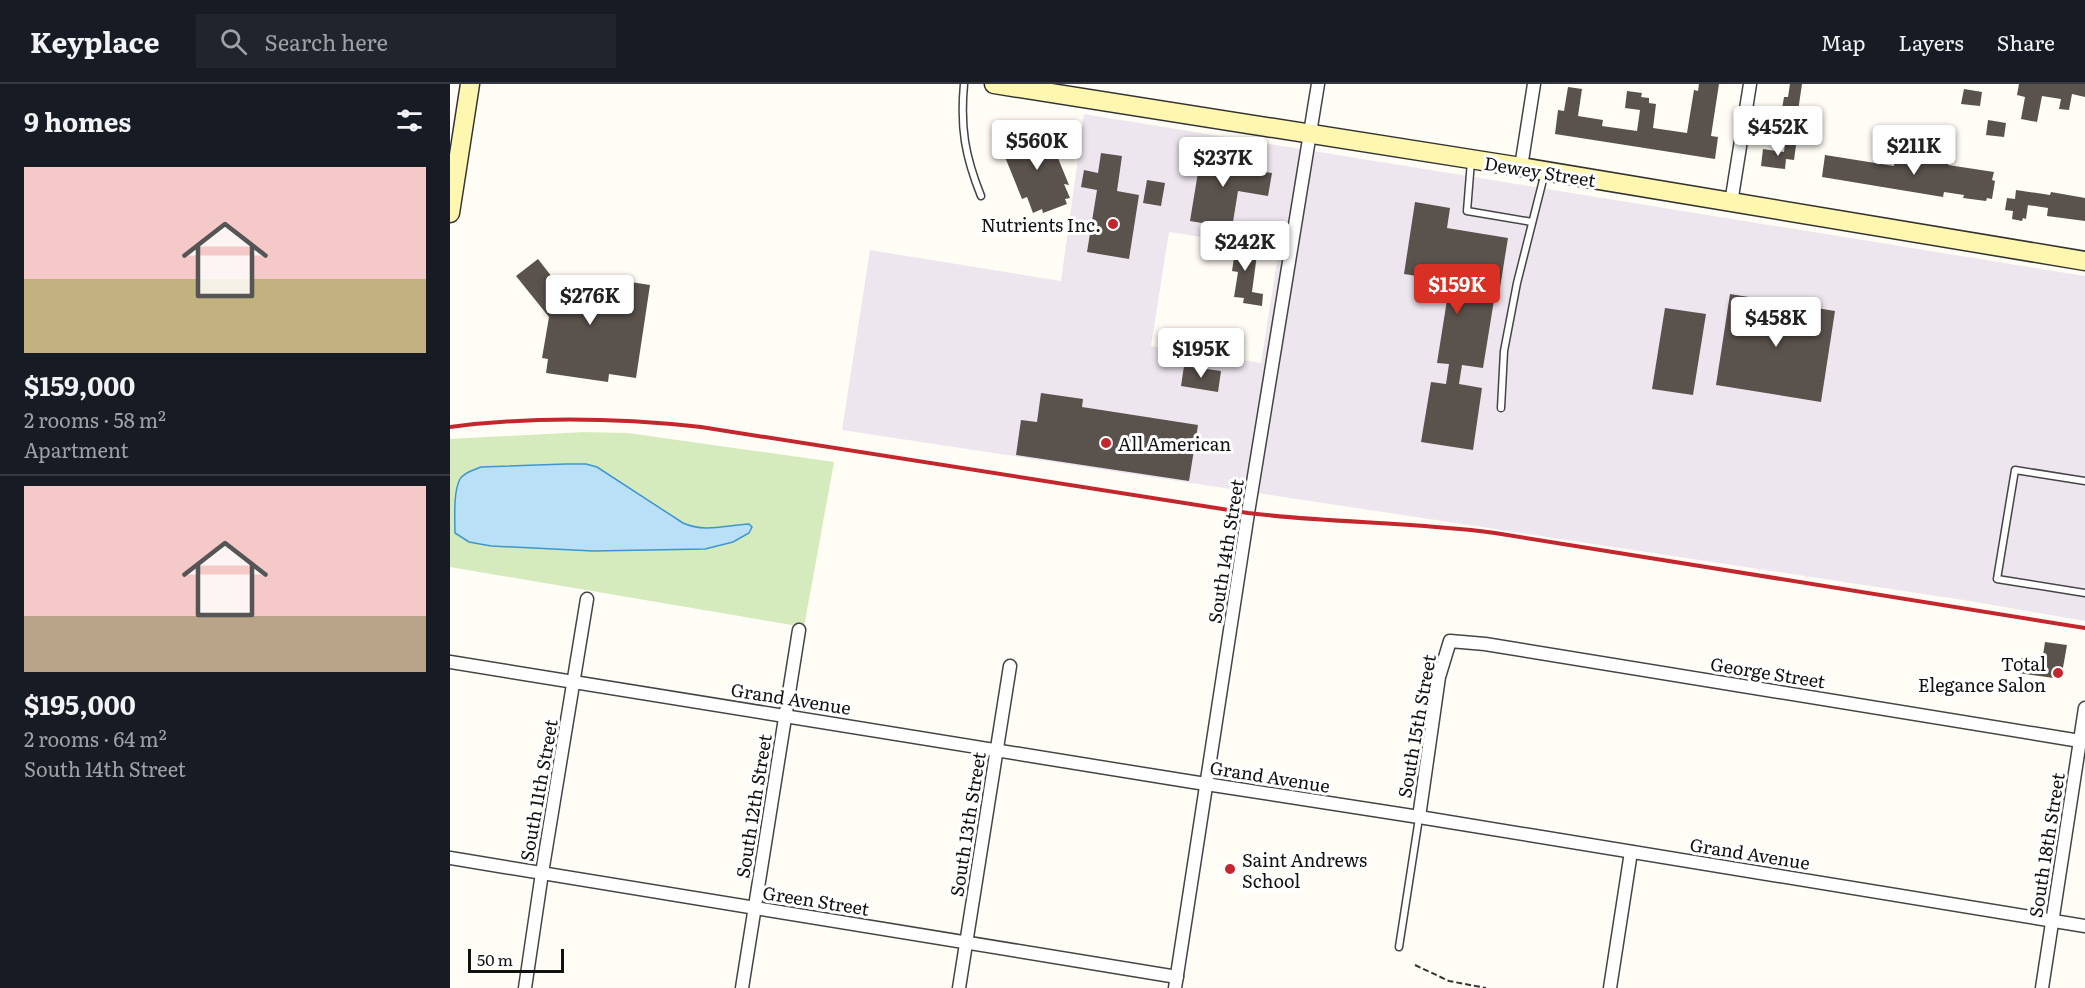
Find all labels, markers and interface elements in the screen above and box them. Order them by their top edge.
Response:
search box [196,14,616,68]
text: Keyplace [30,20,160,62]
icon: search [217,25,250,58]
text: Search here [265,25,388,58]
text: Map [1821,26,1866,57]
text: Layers [1899,26,1964,57]
text: Share [1997,26,2055,57]
text: 9 homes [24,101,131,140]
icon: filters [393,104,426,137]
pin: $452K [1736,106,1820,157]
text: $452K [1747,110,1809,140]
pin: $560K [995,120,1079,171]
text: $560K [1006,124,1068,154]
pin: $211K [1872,125,1956,176]
text: $211K [1887,129,1941,159]
pin: $237K [1181,137,1265,188]
text: $237K [1193,141,1253,171]
street label: Dewey Street [1482,149,1598,193]
icon: home [171,206,279,314]
place label: Nutrients Inc. [981,211,1101,238]
marker: Nutrients Inc. [1106,217,1120,231]
pin: $242K [1203,221,1287,272]
text: $242K [1214,225,1276,255]
pin: $159K [1415,264,1499,315]
text: $159K [1428,268,1486,298]
pin: $276K [548,275,632,326]
text: $276K [560,279,620,309]
pin: $458K [1734,297,1818,348]
text: $458K [1745,301,1807,331]
pin: $195K [1159,328,1243,379]
text: $195K [1172,332,1230,362]
text: $159,000 [24,365,135,404]
text: 2 rooms · 58 m² [24,404,166,434]
place label: All American [1118,430,1231,457]
text: Apartment [24,434,129,464]
marker: All American [1099,436,1113,450]
street label: South 14th Street [1200,476,1250,625]
icon: home [171,525,279,633]
street label: George Street [1709,650,1828,695]
place label: Total Elegance Salon [1918,650,2046,698]
street label: South 15th Street [1390,651,1442,800]
marker: Total Elegance Salon [2051,666,2065,680]
street label: Grand Avenue [729,675,853,721]
text: $195,000 [24,684,136,723]
street label: South 11th Street [512,716,564,863]
text: 2 rooms · 64 m² [24,723,167,753]
street label: South 12th Street [728,731,778,880]
street label: South 13th Street [942,749,992,898]
text: South 14th Street [24,753,186,783]
street label: Grand Avenue [1208,753,1332,799]
street label: South 18th Street [2021,770,2071,919]
street label: Grand Avenue [1688,830,1812,876]
place label: Saint Andrews School [1242,846,1367,894]
marker: Saint Andrews School [1223,862,1237,876]
street label: Green Street [761,878,872,922]
scale bar [468,946,564,974]
text: 50 m [477,947,513,971]

